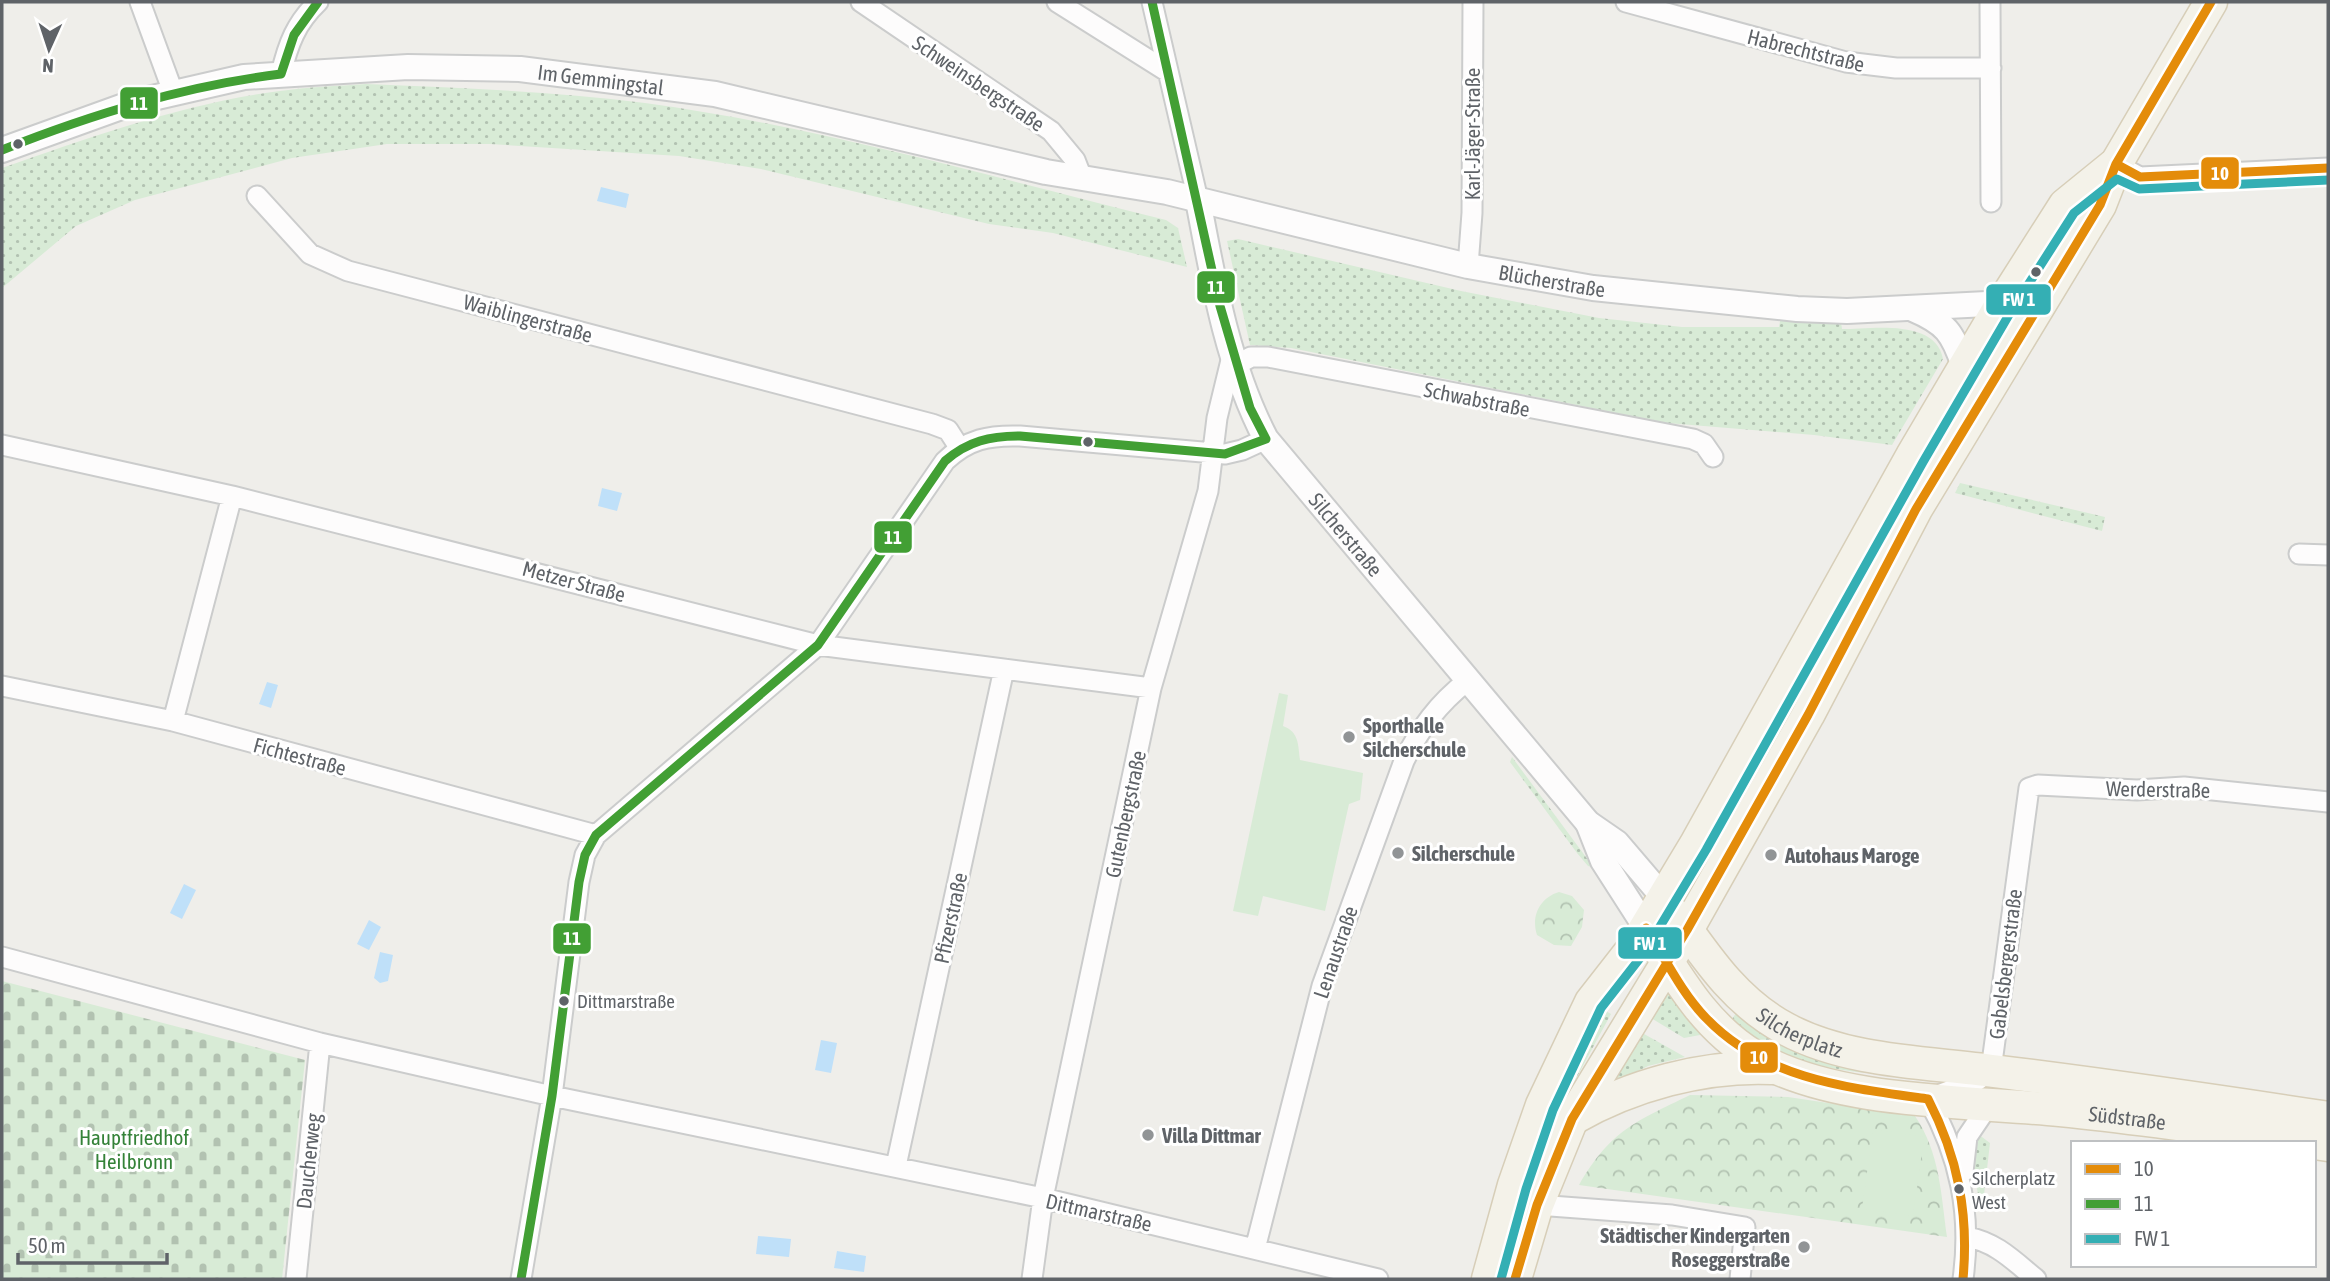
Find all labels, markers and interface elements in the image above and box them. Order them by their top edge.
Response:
north arrow [14,14,84,84]
street label: Habrechtstraße [1745,24,1867,76]
street label: Schweinsbergstraße [909,30,1049,136]
text: N [42,55,54,77]
street label: Im Gemmingstal [536,59,666,99]
street label: Karl-Jäger-Straße [1460,68,1484,200]
line badge: 11 [119,86,159,120]
text: 11 [130,92,148,114]
unlabelled marker [11,137,25,151]
line badge: 10 [2200,156,2240,190]
text: 10 [2211,162,2229,184]
street label: Blücherstraße [1497,260,1606,301]
unlabelled marker [2029,265,2043,279]
line badge: 11 [1196,270,1236,304]
text: 11 [1207,276,1225,298]
line badge: FW 1 [1985,283,2052,316]
text: FW 1 [2003,288,2036,310]
street label: Waiblingerstraße [461,289,595,347]
street label: Schwabstraße [1422,377,1532,421]
unlabelled marker [1081,435,1095,449]
street label: Silcherstraße [1304,488,1388,581]
line badge: 11 [873,520,913,554]
text: 11 [884,526,902,548]
street label: Metzer Straße [520,556,628,606]
place label: Sporthalle Silcherschule [1363,713,1466,761]
marker: Sporthalle Silcherschule [1341,729,1357,745]
street label: Fichtestraße [251,732,349,780]
street label: Gutenbergstraße [1100,748,1150,880]
street label: Werderstraße [2106,776,2210,802]
place label: Silcherschule [1412,841,1515,865]
place label: Autohaus Maroge [1784,843,1920,867]
marker: Silcherschule [1390,845,1406,861]
marker: Autohaus Maroge [1763,847,1779,863]
street label: Pfizerstraße [929,870,971,966]
street label: Gabelsbergerstraße [1984,888,2026,1040]
street label: Lenaustraße [1308,903,1362,1001]
line badge: 11 [552,922,592,955]
line badge: FW 1 [1617,926,1683,960]
text: 11 [563,927,581,949]
text: FW 1 [1634,932,1667,954]
place label: Dittmarstraße [577,990,675,1012]
marker: Dittmarstraße [557,994,571,1008]
street label: Silcherplatz [1752,1002,1846,1062]
line badge: 10 [1739,1041,1779,1074]
text: 10 [1750,1046,1768,1068]
street label: Südstraße [2088,1101,2167,1134]
street label: Daucherweg [291,1112,325,1210]
place label: Villa Dittmar [1161,1123,1261,1147]
park label: Hauptfriedhof Heilbronn [79,1125,189,1173]
marker: Villa Dittmar [1140,1127,1156,1143]
legend [2071,1141,2316,1267]
text: 10 [2134,1156,2154,1180]
place label: Silcherplatz West [1972,1167,2055,1213]
marker: Silcherplatz West [1952,1182,1966,1196]
street label: Dittmarstraße [1044,1188,1154,1236]
text: 11 [2134,1191,2154,1215]
scale bar [18,1222,166,1266]
place label: Städtischer Kindergarten Roseggerstraße [1600,1223,1790,1271]
text: FW 1 [2134,1226,2170,1250]
text: 50 m [28,1233,66,1257]
marker: Städtischer Kindergarten Roseggerstraße [1796,1239,1812,1255]

